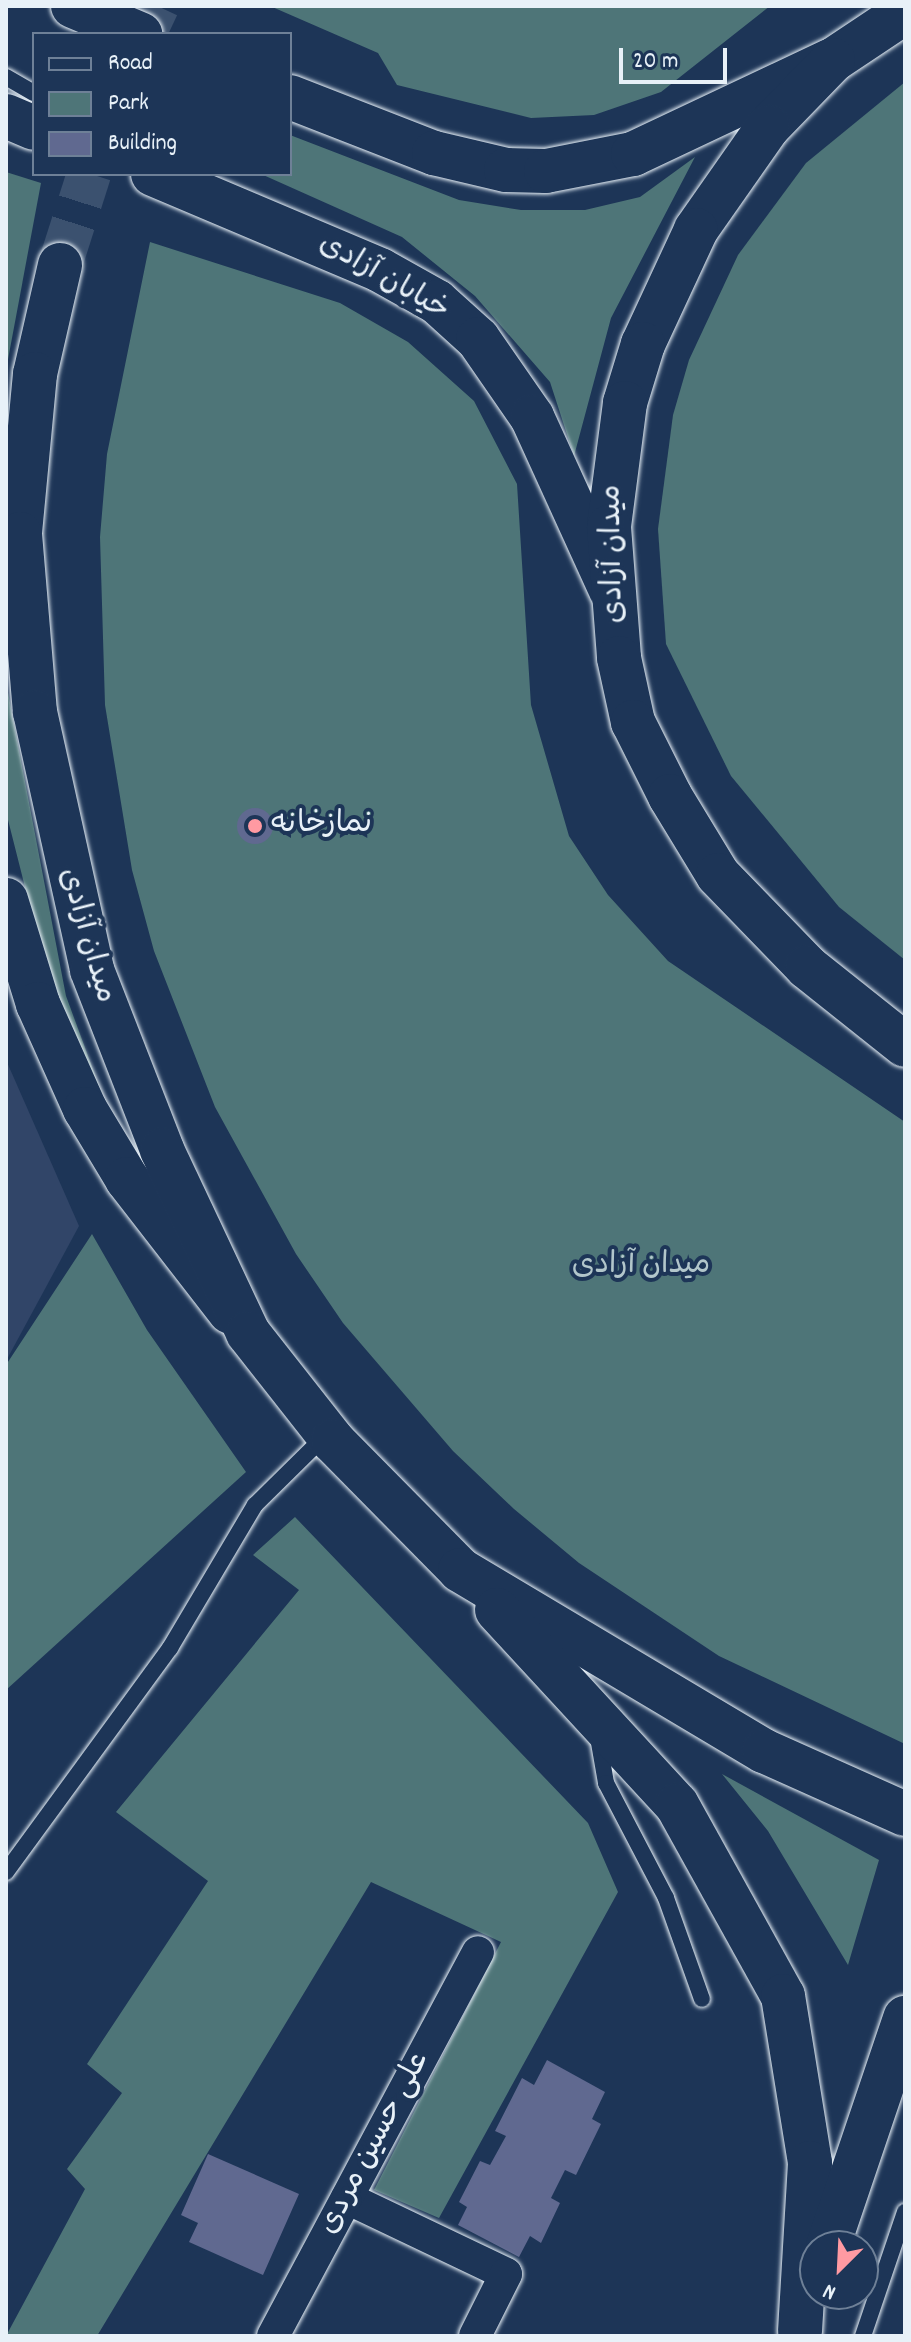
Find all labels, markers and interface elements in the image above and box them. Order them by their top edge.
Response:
legend [32,32,292,176]
scale bar [623,32,731,82]
text: 20 m [633,45,679,79]
text: Road [108,47,153,81]
text: Park [108,87,149,121]
text: Building [108,127,177,161]
street label: خیابان آزادی [311,227,455,331]
street label: میدان آزادی [596,484,634,624]
place label: نمازخانه [271,808,372,844]
marker: نمازخانه [246,817,264,835]
street label: میدان آزادی [49,864,121,1008]
park label: میدان آزادی [572,1249,710,1285]
street label: علی حسین مردی [313,2046,439,2242]
north arrow [799,2230,879,2310]
text: N [819,2274,841,2307]

